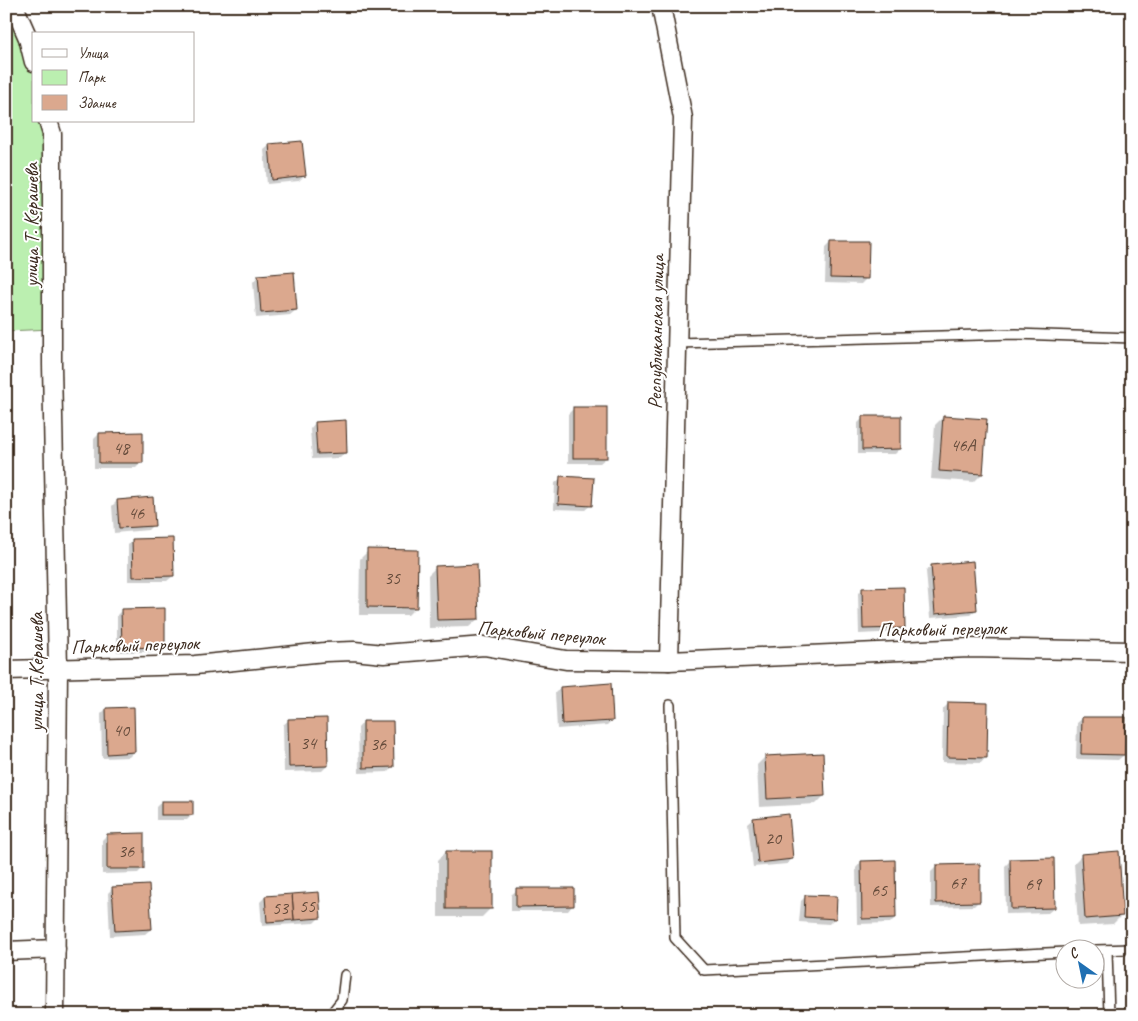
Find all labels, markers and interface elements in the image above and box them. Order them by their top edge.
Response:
legend [32,32,195,122]
text: Улица [78,44,109,63]
text: Парк [78,68,106,87]
text: Здание [78,94,117,113]
street label: улица Т. Керашева [19,161,44,288]
street label: Республиканская улица [642,253,670,409]
house number: 46А [950,434,977,456]
house number: 48 [113,437,131,459]
house number: 46 [128,502,145,524]
house number: 35 [384,567,401,589]
street label: улица Т.Керашева [24,611,49,733]
street label: Парковый переулок [476,615,607,651]
street label: Парковый переулок [878,615,1008,643]
street label: Парковый переулок [71,630,201,660]
house number: 40 [113,719,131,741]
house number: 34 [300,732,318,754]
house number: 36 [370,733,387,755]
house number: 20 [765,827,783,849]
house number: 36 [118,840,135,862]
house number: 67 [950,872,967,894]
house number: 69 [1025,873,1043,895]
house number: 65 [871,879,888,901]
house number: 55 [299,895,316,917]
house number: 53 [272,897,290,919]
north arrow [1056,938,1106,988]
text: С [1066,943,1082,963]

